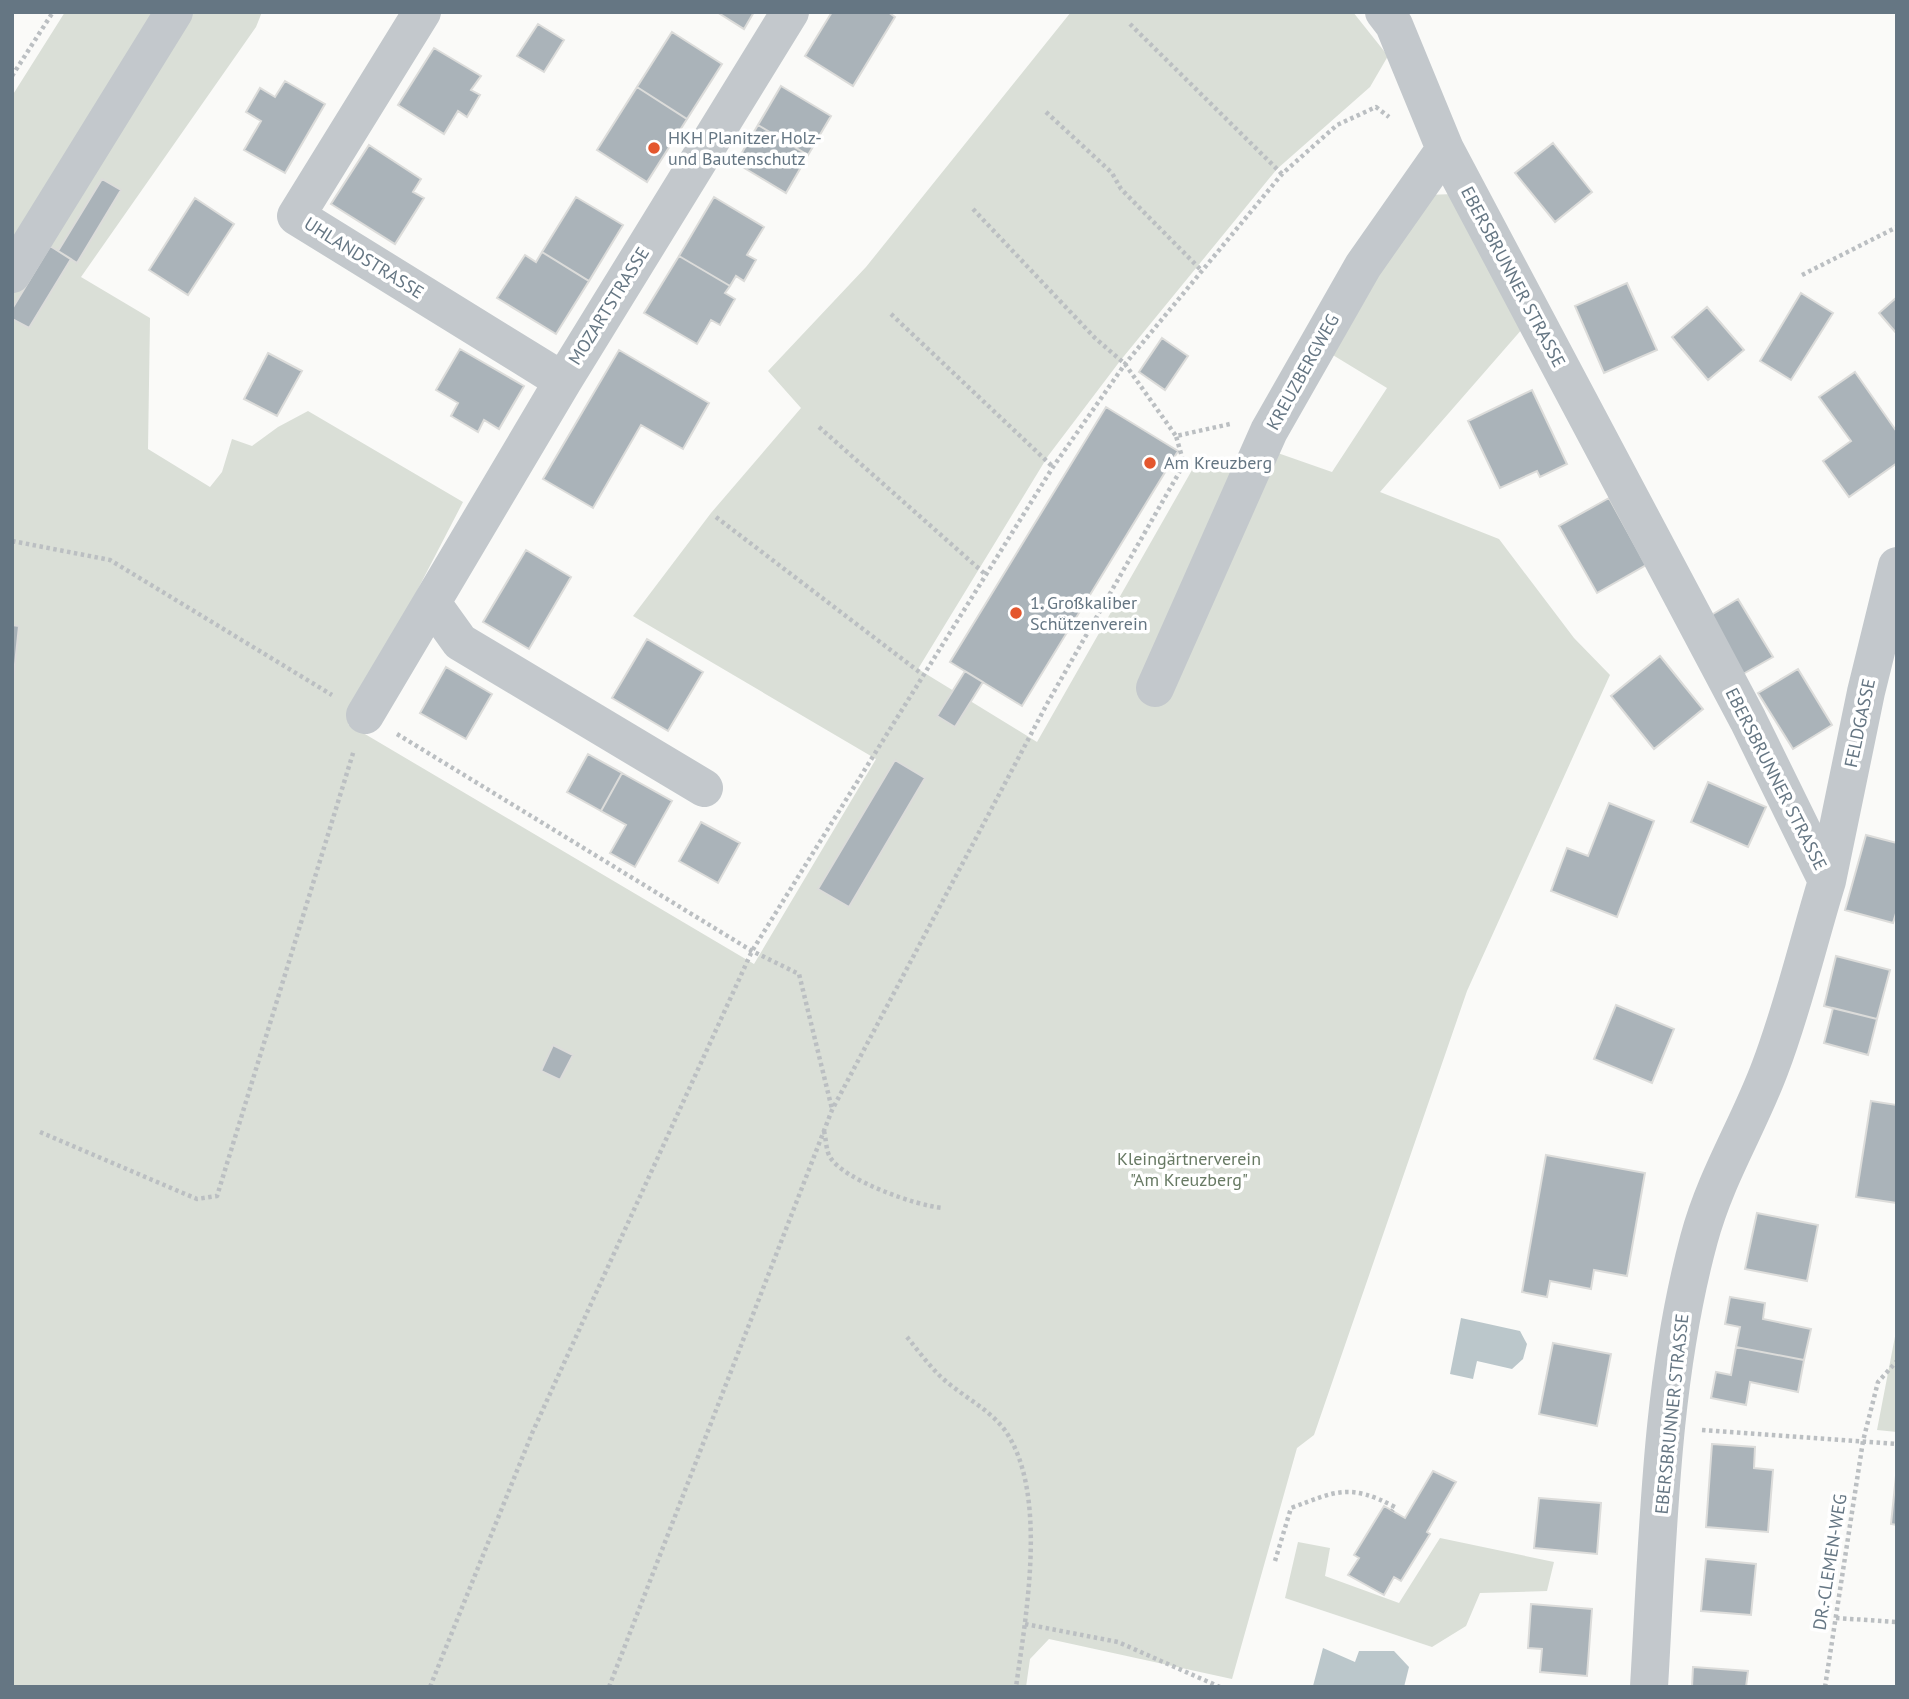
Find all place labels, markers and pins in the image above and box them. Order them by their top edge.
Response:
place label: HKH Planitzer Holz- und Bautenschutz [668,126,822,170]
marker: HKH Planitzer Holz- und Bautenschutz [646,140,662,156]
place label: Am Kreuzberg [1164,451,1272,474]
marker: Am Kreuzberg [1142,455,1158,471]
place label: 1. Großkaliber Schützenverein [1030,591,1148,635]
marker: 1. Großkaliber Schützenverein [1008,605,1024,621]

